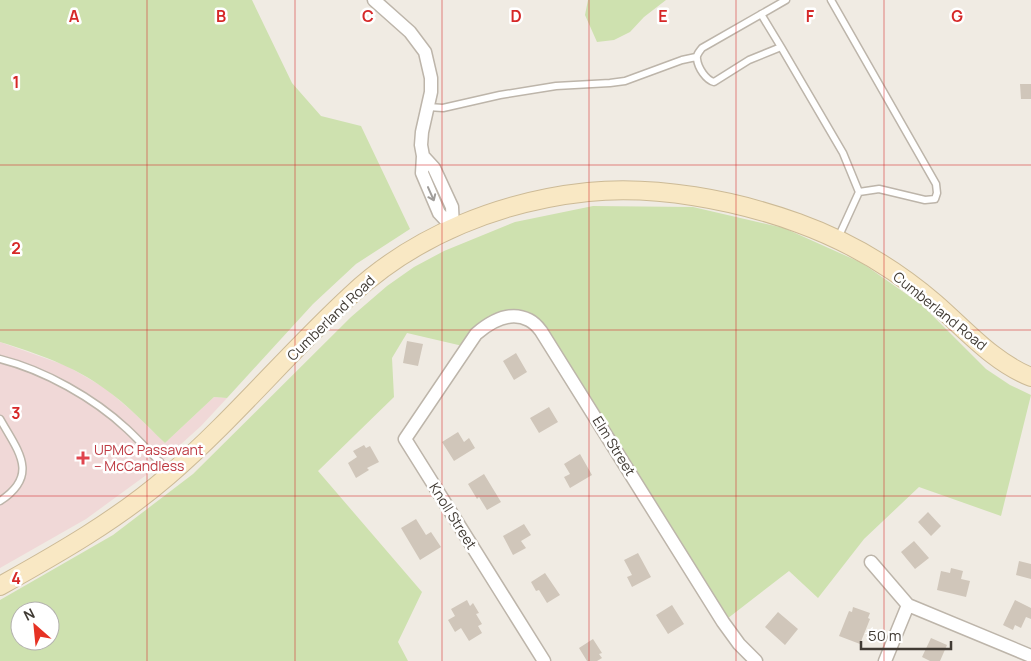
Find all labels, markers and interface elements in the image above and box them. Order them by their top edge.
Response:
text: A [69,5,80,27]
text: B [216,5,226,27]
text: C [362,5,374,27]
text: D [510,5,522,27]
text: E [658,5,668,27]
text: F [806,5,815,27]
text: G [951,5,963,27]
text: 1 [12,71,20,93]
one-way arrow [426,186,436,201]
text: 2 [11,237,21,259]
street label: Cumberland Road [890,267,991,354]
street label: Cumberland Road [283,271,379,365]
text: 3 [11,402,21,424]
street label: Elm Street [589,412,640,480]
place label: UPMC Passavant – McCandless [94,440,204,475]
marker: UPMC Passavant – McCandless [76,451,90,465]
street label: Knoll Street [425,479,482,553]
text: 4 [11,567,21,589]
north arrow [10,601,60,651]
text: N [20,603,38,625]
scale bar [861,618,951,650]
text: 50 m [868,625,902,646]

